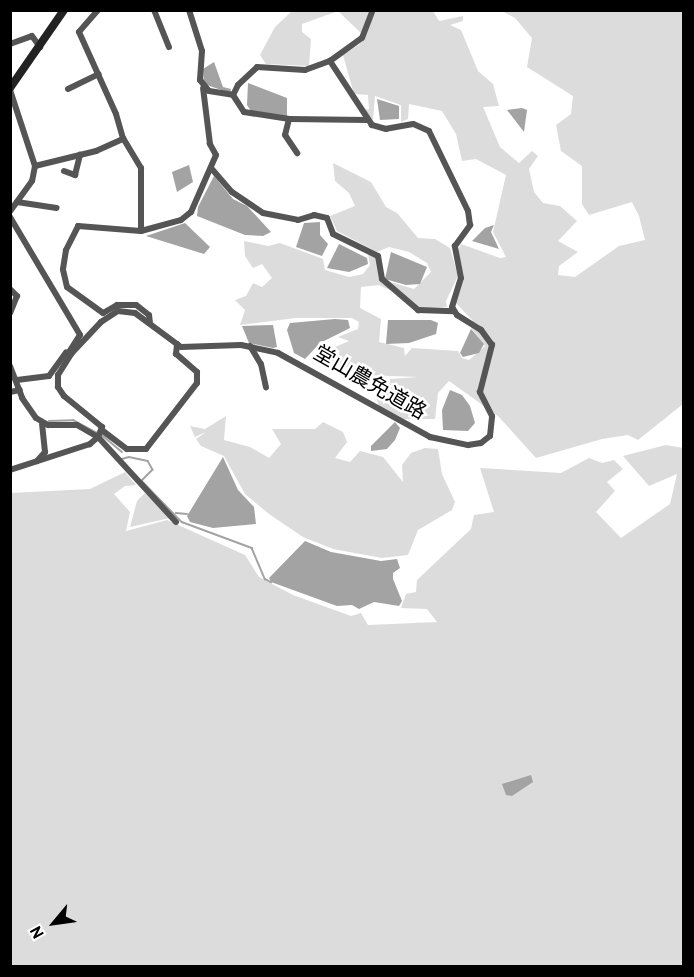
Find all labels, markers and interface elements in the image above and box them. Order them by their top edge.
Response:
street label: 堂山農免道路 [308,342,430,426]
north arrow [24,893,84,953]
text: N [27,922,50,942]

